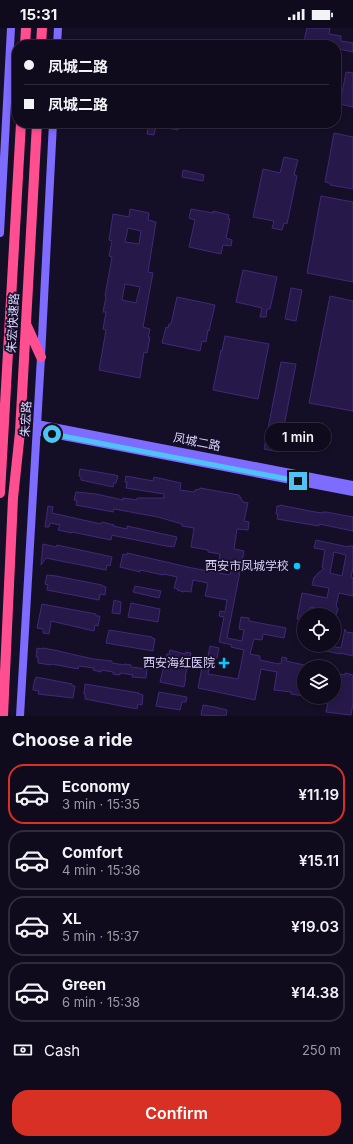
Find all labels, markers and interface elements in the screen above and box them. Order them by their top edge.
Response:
text: 15:31 [20,5,57,24]
text: 凤城二路 [48,57,108,76]
text: 凤城二路 [48,95,108,114]
street label: 朱宏快速路 [3,293,22,353]
street label: 朱宏路 [17,401,34,437]
callout: 1 min [265,423,331,451]
route start [43,425,61,443]
text: 1 min [282,429,314,445]
street label: 凤城二路 [172,430,222,453]
route end [289,472,307,490]
place label: 西安市凤城学校 [205,558,289,573]
marker: 西安市凤城学校 [292,561,302,571]
map controls [297,608,341,704]
button: locate [297,608,341,652]
place label: 西安海红医院 [143,655,215,670]
marker: 西安海红医院 [218,657,230,669]
button: layers [297,660,341,704]
text: Choose a ride [12,729,133,750]
icon: car [14,776,50,812]
text: Economy [62,777,130,796]
text: ¥11.19 [298,785,339,804]
text: 3 min · 15:35 [62,796,140,812]
icon: car [14,842,50,878]
text: Comfort [62,843,123,862]
text: ¥15.11 [299,851,339,870]
text: 4 min · 15:36 [62,862,140,878]
icon: car [14,908,50,944]
text: XL [62,909,82,928]
text: ¥19.03 [291,917,339,936]
text: 5 min · 15:37 [62,928,139,944]
icon: car [14,974,50,1010]
text: Green [62,975,106,994]
text: ¥14.38 [291,983,339,1002]
text: 6 min · 15:38 [62,994,140,1010]
icon: cash [12,1039,34,1061]
text: Cash [44,1041,80,1060]
text: 250 m [302,1042,341,1058]
button: Confirm [12,1090,341,1136]

